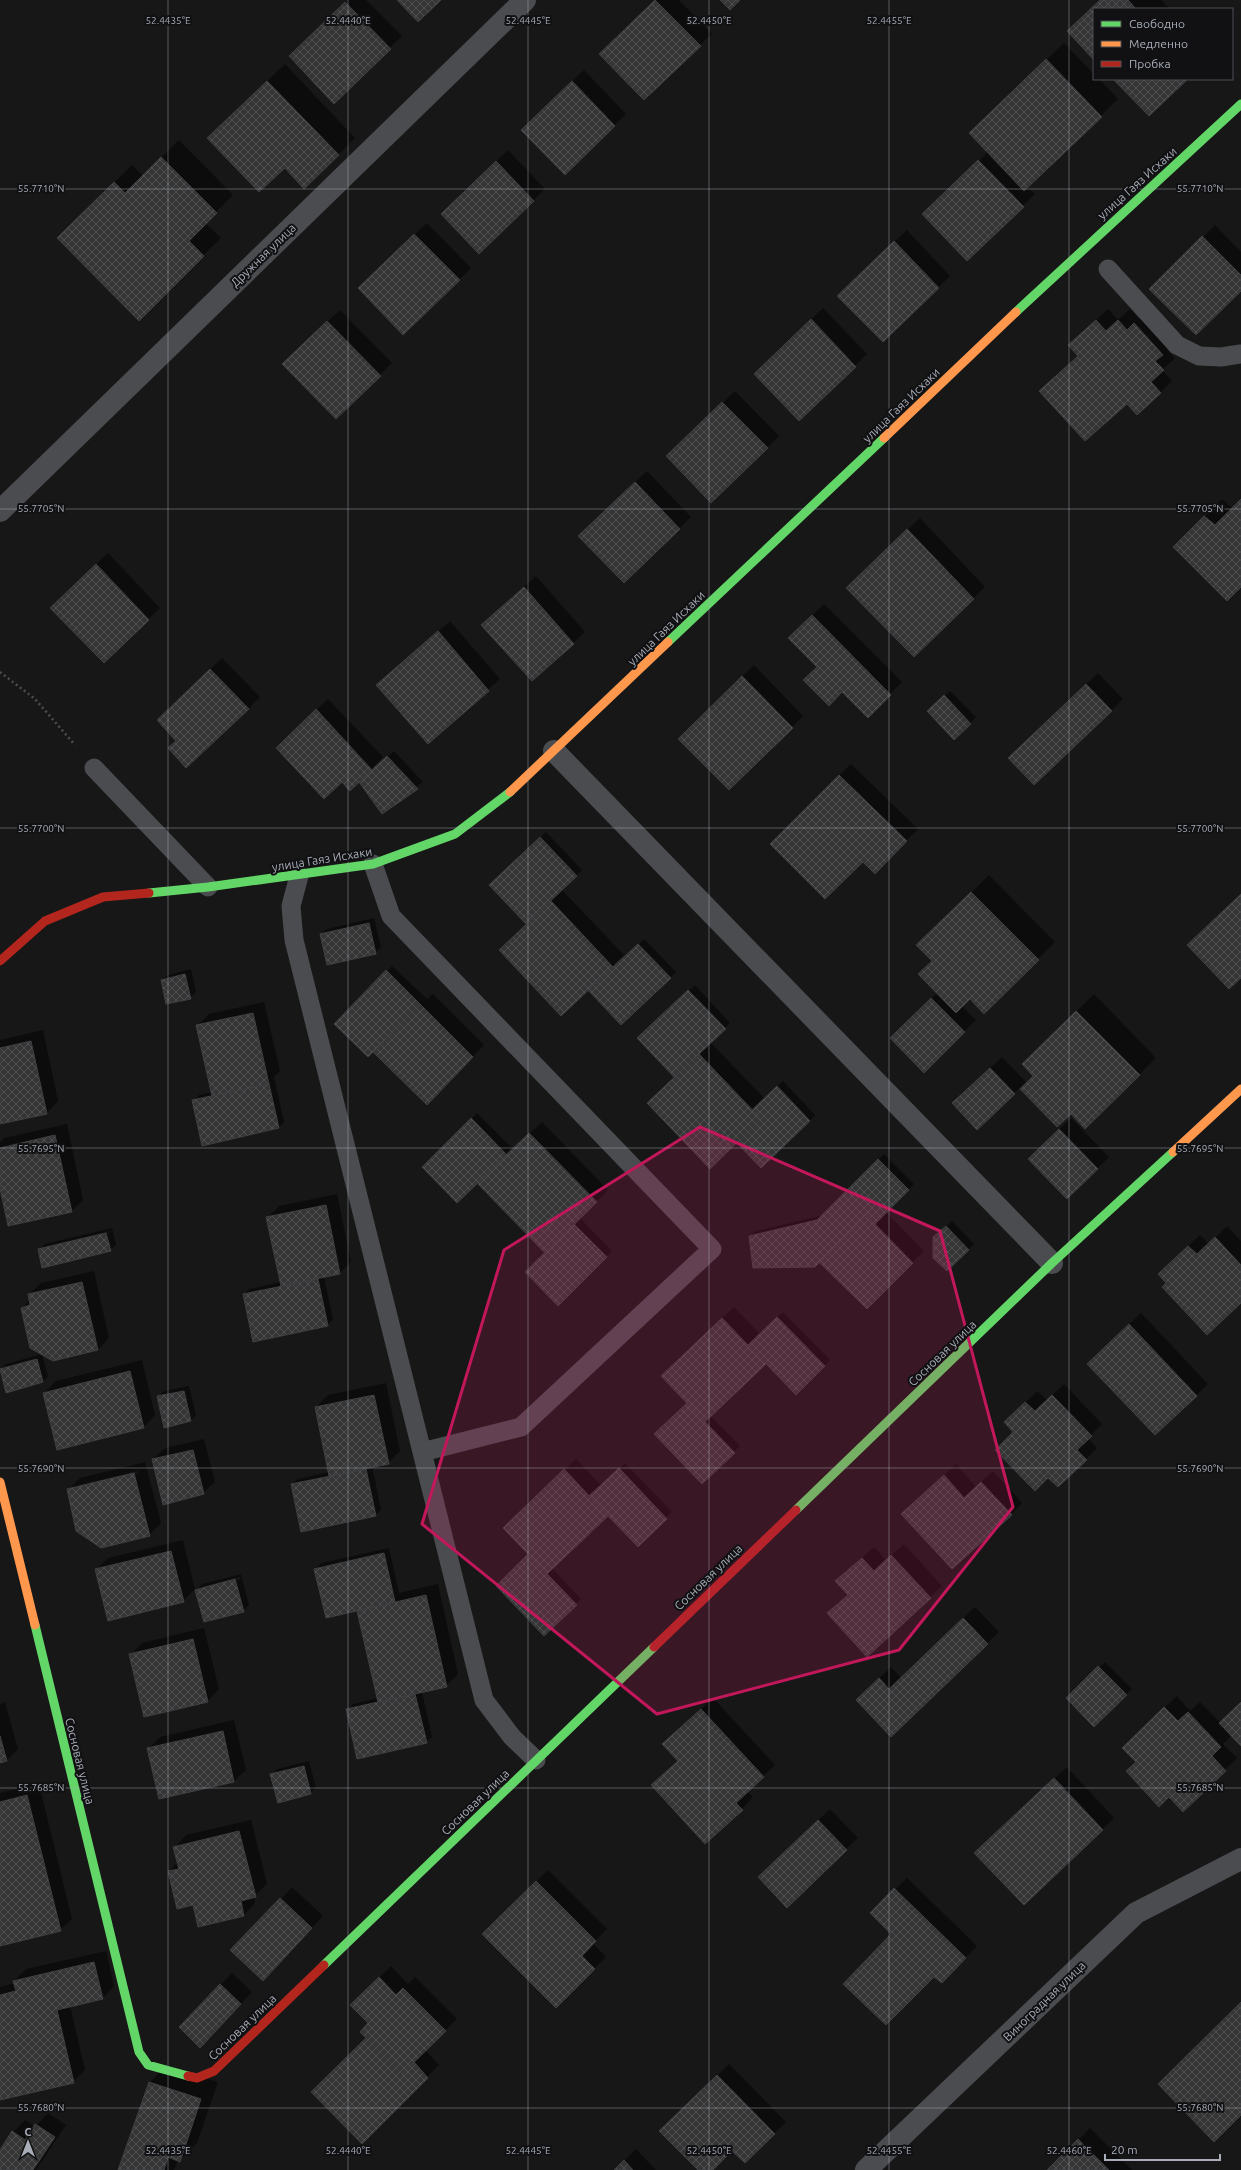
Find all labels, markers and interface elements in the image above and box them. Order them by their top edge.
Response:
legend [1093,8,1233,80]
text: 52.4435°E [145,15,191,26]
text: 52.4440°E [325,15,371,26]
text: 52.4445°E [505,15,551,26]
text: 52.4450°E [686,15,732,26]
text: 52.4455°E [866,15,912,26]
text: Свободно [1129,17,1185,30]
text: Медленно [1129,37,1188,50]
text: Пробка [1129,57,1171,70]
street label: улица Гаяз Исхаки [1095,144,1179,222]
text: 55.7710°N [18,183,64,194]
text: 55.7710°N [1177,183,1223,194]
street label: Дружная улица [228,221,298,289]
street label: улица Гаяз Исхаки [860,365,942,445]
text: 55.7705°N [18,503,64,514]
text: 55.7705°N [1177,503,1223,514]
street label: улица Гаяз Исхаки [625,588,707,668]
text: 55.7700°N [18,823,64,834]
text: 55.7700°N [1177,823,1223,834]
street label: улица Гаяз Исхаки [271,845,373,873]
text: 55.7695°N [18,1143,64,1154]
text: 55.7695°N [1177,1143,1223,1154]
street label: Сосновая улица [906,1317,978,1389]
text: 55.7690°N [18,1463,64,1474]
text: 55.7690°N [1177,1463,1223,1474]
street label: Сосновая улица [672,1541,744,1613]
street label: Сосновая улица [63,1716,97,1806]
street label: Сосновая улица [439,1766,511,1838]
text: 55.7685°N [18,1782,64,1793]
text: 55.7685°N [1177,1782,1223,1793]
street label: Виноградная улица [1000,1958,1088,2044]
street label: Сосновая улица [206,1991,278,2063]
text: 55.7680°N [18,2102,64,2113]
text: 55.7680°N [1177,2102,1223,2113]
north arrow [8,2122,48,2162]
text: С [24,2126,32,2138]
scale bar [1105,2136,1220,2162]
text: 20 m [1111,2143,1138,2156]
text: 52.4435°E [145,2145,191,2156]
text: 52.4440°E [325,2145,371,2156]
text: 52.4445°E [505,2145,551,2156]
text: 52.4450°E [686,2145,732,2156]
text: 52.4455°E [866,2145,912,2156]
text: 52.4460°E [1046,2145,1092,2156]

